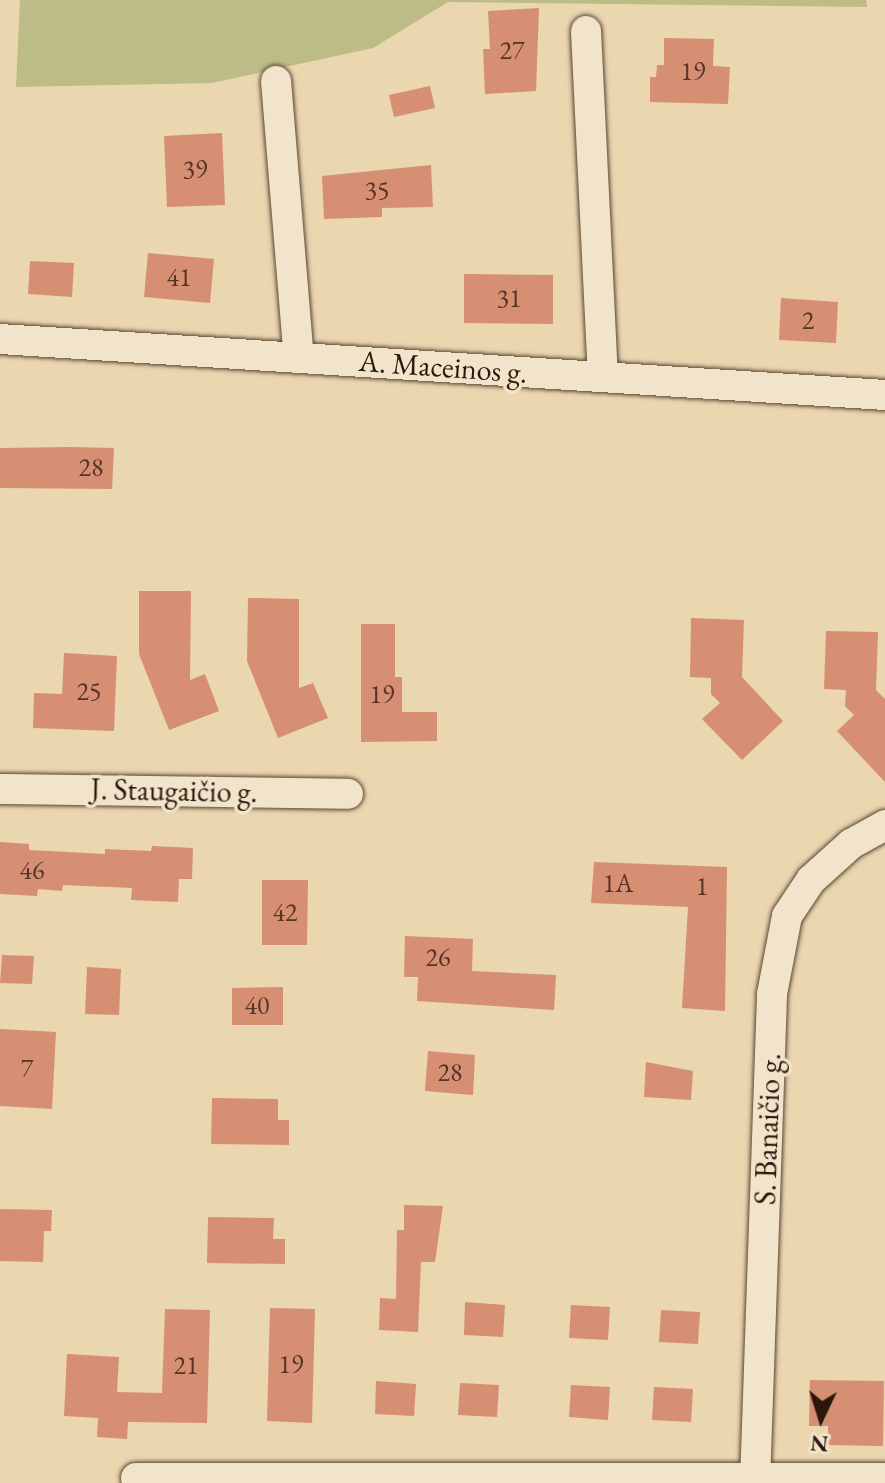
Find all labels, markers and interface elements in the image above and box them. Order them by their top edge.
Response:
house number: 27 [500,35,524,67]
house number: 19 [681,56,705,88]
house number: 39 [183,154,207,186]
house number: 35 [365,175,389,207]
house number: 41 [167,262,191,294]
house number: 31 [497,283,521,315]
house number: 2 [802,305,814,337]
street label: A. Maceinos g. [357,343,529,391]
house number: 28 [79,452,103,484]
house number: 25 [77,676,101,708]
house number: 19 [370,679,394,711]
street label: J. Staugaičio g. [90,772,258,810]
house number: 46 [20,855,44,887]
house number: 1A [603,868,633,900]
house number: 1 [696,871,708,903]
house number: 42 [273,897,297,929]
house number: 26 [426,942,450,974]
house number: 40 [245,990,269,1022]
street label: S. Banaičio g. [747,1052,789,1206]
house number: 7 [21,1053,33,1085]
house number: 28 [438,1057,462,1089]
house number: 19 [279,1349,303,1381]
house number: 21 [174,1350,198,1382]
north arrow [781,1379,861,1459]
text: N [809,1428,829,1459]

